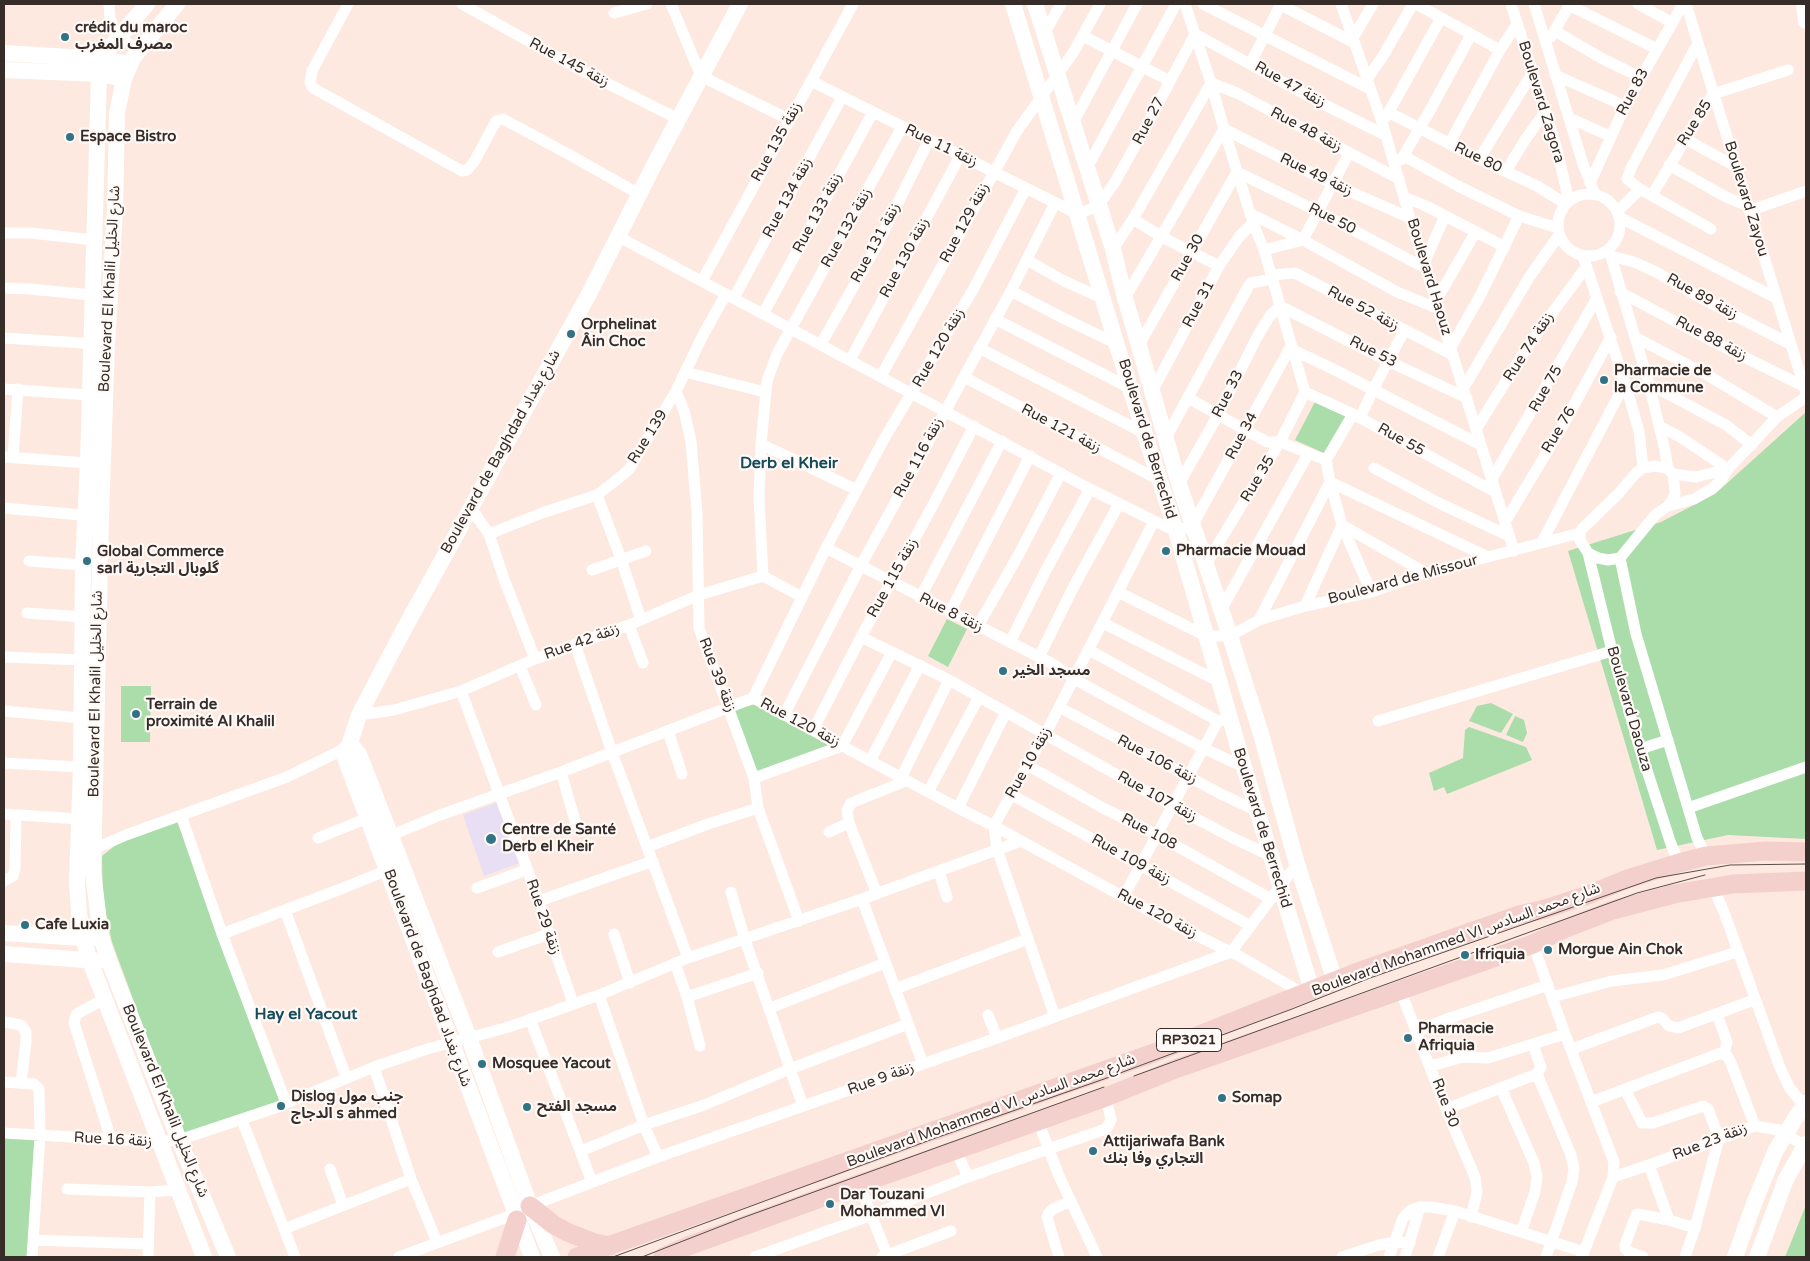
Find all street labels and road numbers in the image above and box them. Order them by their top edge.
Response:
street label: Rue 145 زنقة [526,34,612,92]
street label: Boulevard Zagora [1514,39,1568,165]
street label: Rue 47 زنقة [1251,58,1329,112]
street label: Rue 83 [1613,65,1653,119]
street label: Rue 27 [1129,94,1169,148]
street label: Rue 85 [1674,97,1716,149]
street label: Rue 135 زنقة [748,99,806,185]
street label: Rue 48 زنقة [1267,104,1345,156]
street label: Rue 11 زنقة [902,121,980,171]
street label: Rue 80 [1451,139,1505,177]
street label: Boulevard Zayou [1720,139,1772,259]
street label: Rue 49 زنقة [1277,150,1355,200]
street label: Rue 134 زنقة [759,155,817,241]
street label: Rue 133 زنقة [789,170,847,256]
street label: Rue 129 زنقة [936,180,994,266]
street label: Boulevard El Khalil شارع الخليل [96,185,124,393]
street label: Rue 132 زنقة [818,185,876,271]
street label: Rue 50 [1305,199,1359,239]
street label: Rue 131 زنقة [847,200,905,286]
street label: Rue 130 زنقة [876,215,934,301]
street label: Boulevard Haouz [1403,216,1455,338]
street label: Rue 30 [1168,231,1208,285]
street label: Rue 89 زنقة [1663,270,1741,324]
street label: Rue 31 [1179,277,1219,331]
street label: Rue 52 زنقة [1324,283,1402,335]
street label: Rue 120 زنقة [909,305,969,391]
street label: Rue 74 زنقة [1500,309,1558,385]
street label: Rue 88 زنقة [1672,313,1750,365]
street label: Rue 53 [1346,332,1400,372]
street label: Boulevard de Baghdad شارع بغداد [437,347,565,557]
street label: Boulevard de Berrechid [1114,357,1180,521]
street label: Rue 75 [1525,362,1567,416]
street label: Rue 33 [1208,367,1248,421]
street label: Rue 121 زنقة [1018,400,1104,458]
street label: Rue 76 [1538,403,1580,457]
street label: Rue 139 [624,407,672,467]
street label: Rue 34 [1222,409,1262,463]
street label: Rue 116 زنقة [890,415,948,501]
street label: Rue 55 [1374,420,1428,460]
street label: Rue 35 [1237,452,1279,506]
street label: Rue 115 زنقة [864,535,922,621]
street label: Boulevard de Missour [1326,551,1480,609]
street label: Rue 8 زنقة [916,589,986,637]
street label: Boulevard El Khalil شارع الخليل [85,590,107,798]
street label: Rue 42 زنقة [542,620,622,664]
street label: Rue 39 زنقة [694,635,740,715]
street label: Boulevard Daouza [1602,644,1656,774]
street label: Rue 120 زنقة [757,694,843,752]
street label: Rue 10 زنقة [1002,724,1056,802]
street label: Rue 106 زنقة [1114,731,1200,789]
street label: Boulevard de Berrechid [1229,746,1295,910]
street label: Rue 107 زنقة [1114,768,1200,826]
street label: Rue 108 [1118,810,1180,854]
street label: Rue 109 زنقة [1088,831,1174,889]
street label: Boulevard de Baghdad شارع بغداد [379,867,475,1089]
street label: Rue 29 زنقة [522,877,564,957]
street label: Boulevard Mohammed VI شارع محمد السادس [1309,879,1603,1001]
street label: Rue 120 زنقة [1114,885,1200,943]
street label: Boulevard El Khalil شارع الخليل [118,1002,212,1200]
road number: RP3021 [1156,1028,1222,1052]
street label: Boulevard Mohammed VI شارع محمد السادس [844,1050,1138,1172]
street label: Rue 9 زنقة [845,1059,917,1099]
street label: Rue 30 [1427,1076,1463,1130]
street label: Rue 23 زنقة [1670,1119,1750,1165]
street label: Rue 16 زنقة [73,1129,153,1151]

